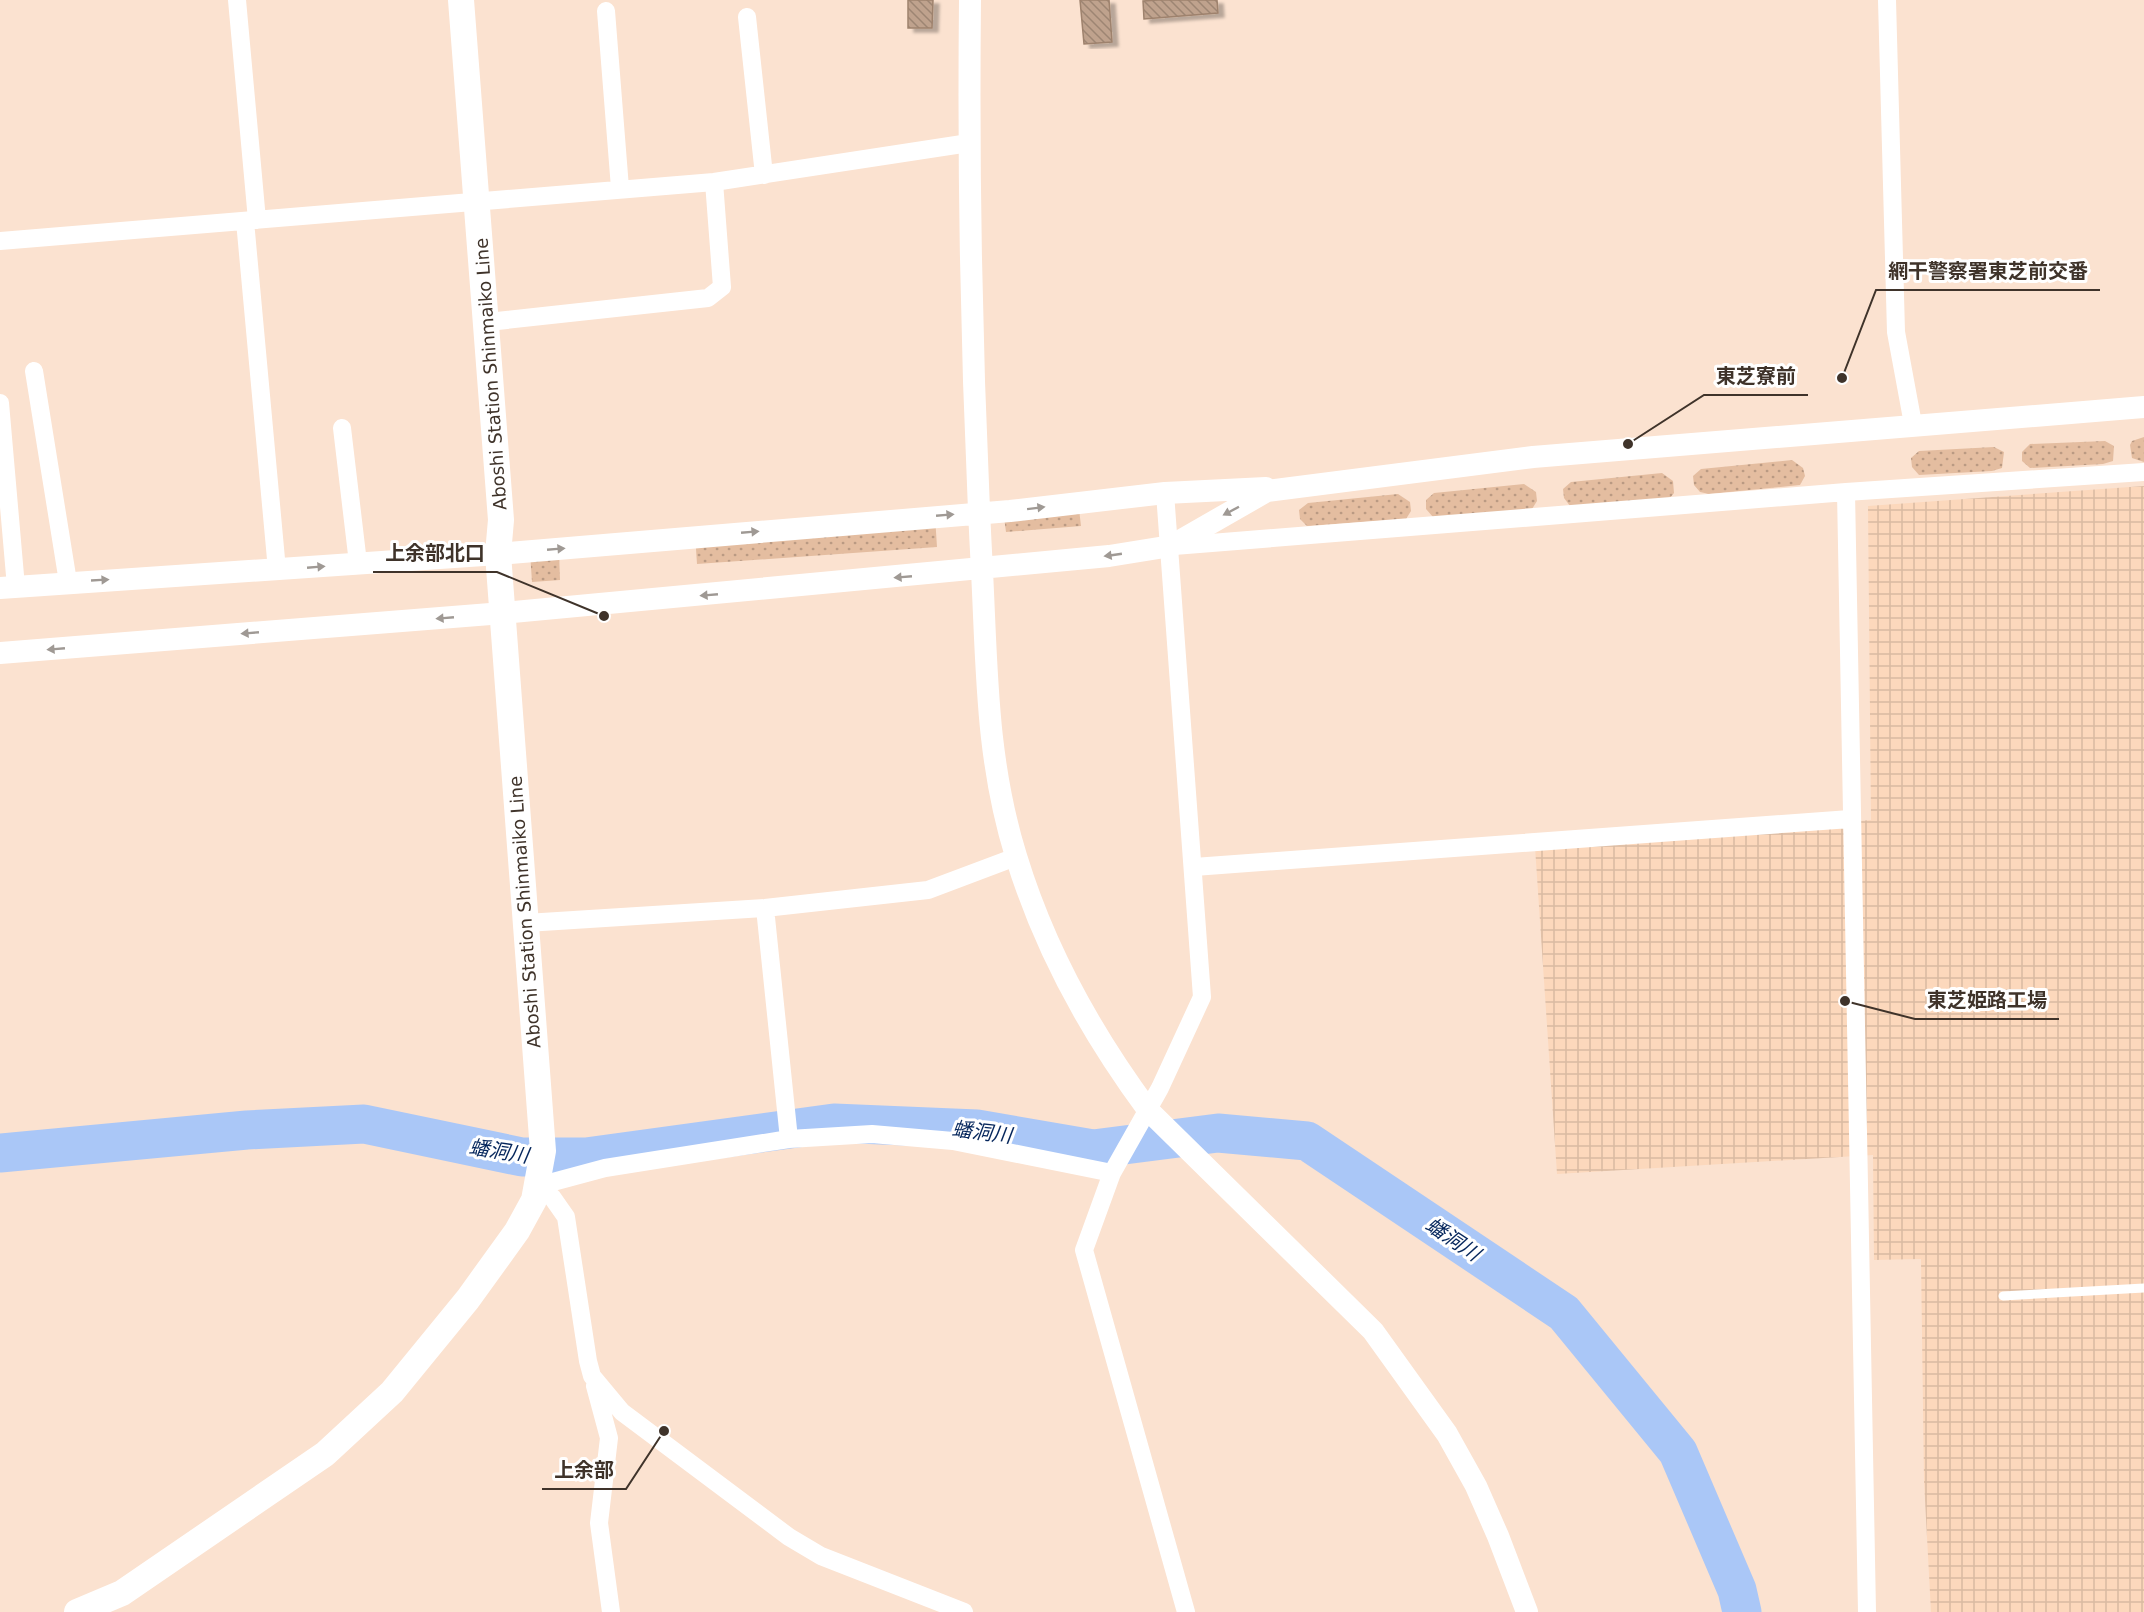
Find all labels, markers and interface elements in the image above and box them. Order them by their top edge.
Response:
street label: Aboshi Station Shinmaiko Line [471,237,510,511]
callout: 網干警察署東芝前交番 [1876,252,2100,290]
text: 網干警察署東芝前交番 [1888,259,2088,283]
callout: 東芝寮前 [1704,357,1808,395]
text: 東芝寮前 [1716,364,1796,388]
one-way arrow [1027,503,1046,513]
one-way arrow [1222,506,1239,516]
one-way arrow [935,510,954,520]
one-way arrow [741,527,760,537]
callout: 上余部北口 [373,534,497,572]
text: 上余部北口 [385,541,485,565]
one-way arrow [547,544,566,554]
one-way arrow [1103,551,1122,560]
one-way arrow [306,562,325,572]
one-way arrow [893,572,912,582]
one-way arrow [91,576,110,585]
one-way arrow [699,590,718,599]
one-way arrow [435,613,454,623]
one-way arrow [241,628,260,638]
one-way arrow [47,644,66,654]
street label: Aboshi Station Shinmaiko Line [505,775,544,1049]
callout: 東芝姫路工場 [1915,981,2059,1019]
text: 東芝姫路工場 [1927,988,2047,1012]
water label: 蟠洞川 [951,1116,1015,1148]
water label: 蟠洞川 [467,1134,532,1168]
water label: 蟠洞川 [1421,1212,1486,1267]
callout: 上余部 [542,1451,626,1489]
text: 上余部 [554,1458,614,1482]

